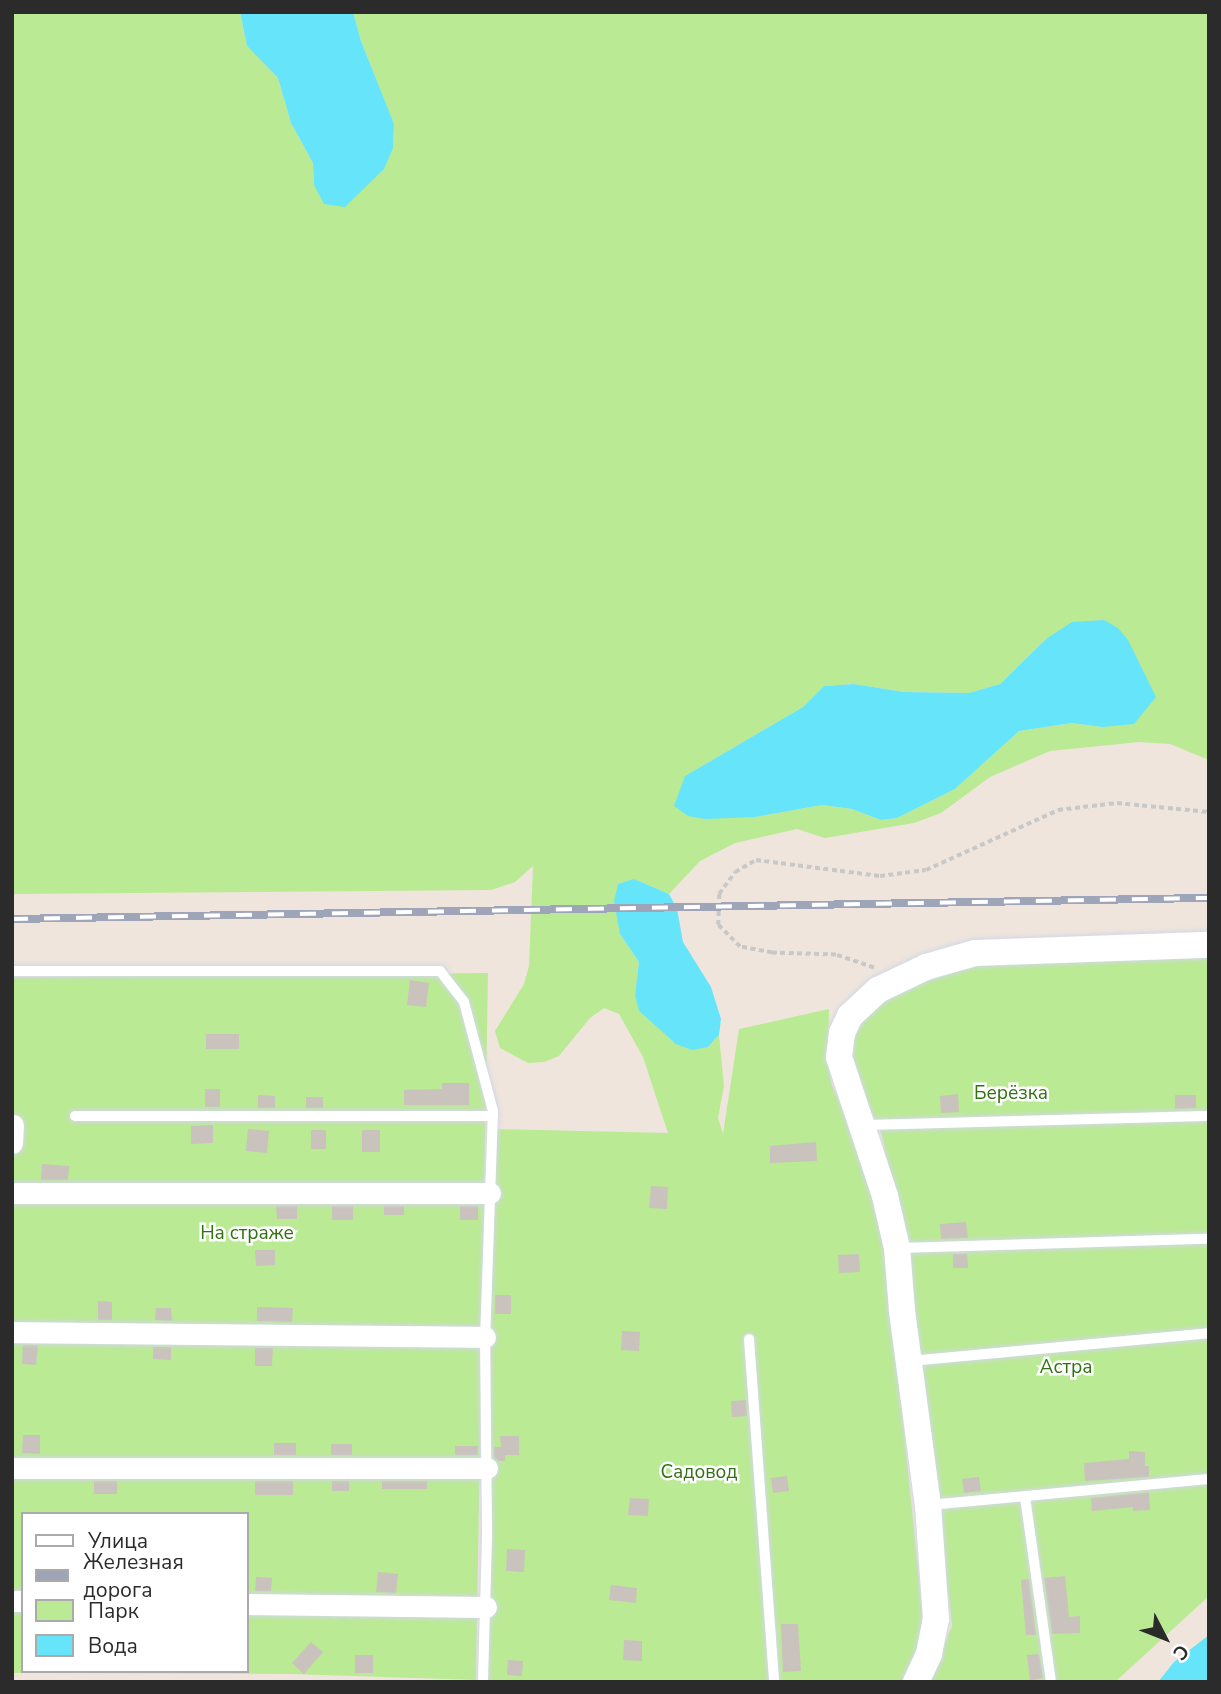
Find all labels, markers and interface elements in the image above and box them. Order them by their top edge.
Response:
park label: Берёзка [974,1083,1048,1105]
park label: На страже [200,1223,294,1245]
park label: Астра [1040,1357,1092,1379]
park label: Садовод [660,1462,738,1484]
legend [21,1512,248,1673]
text: Улица [88,1527,148,1555]
text: Железная дорога [83,1548,184,1604]
text: Парк [88,1597,139,1625]
north arrow [1130,1603,1200,1673]
text: Вода [88,1632,138,1660]
text: С [1167,1639,1195,1666]

